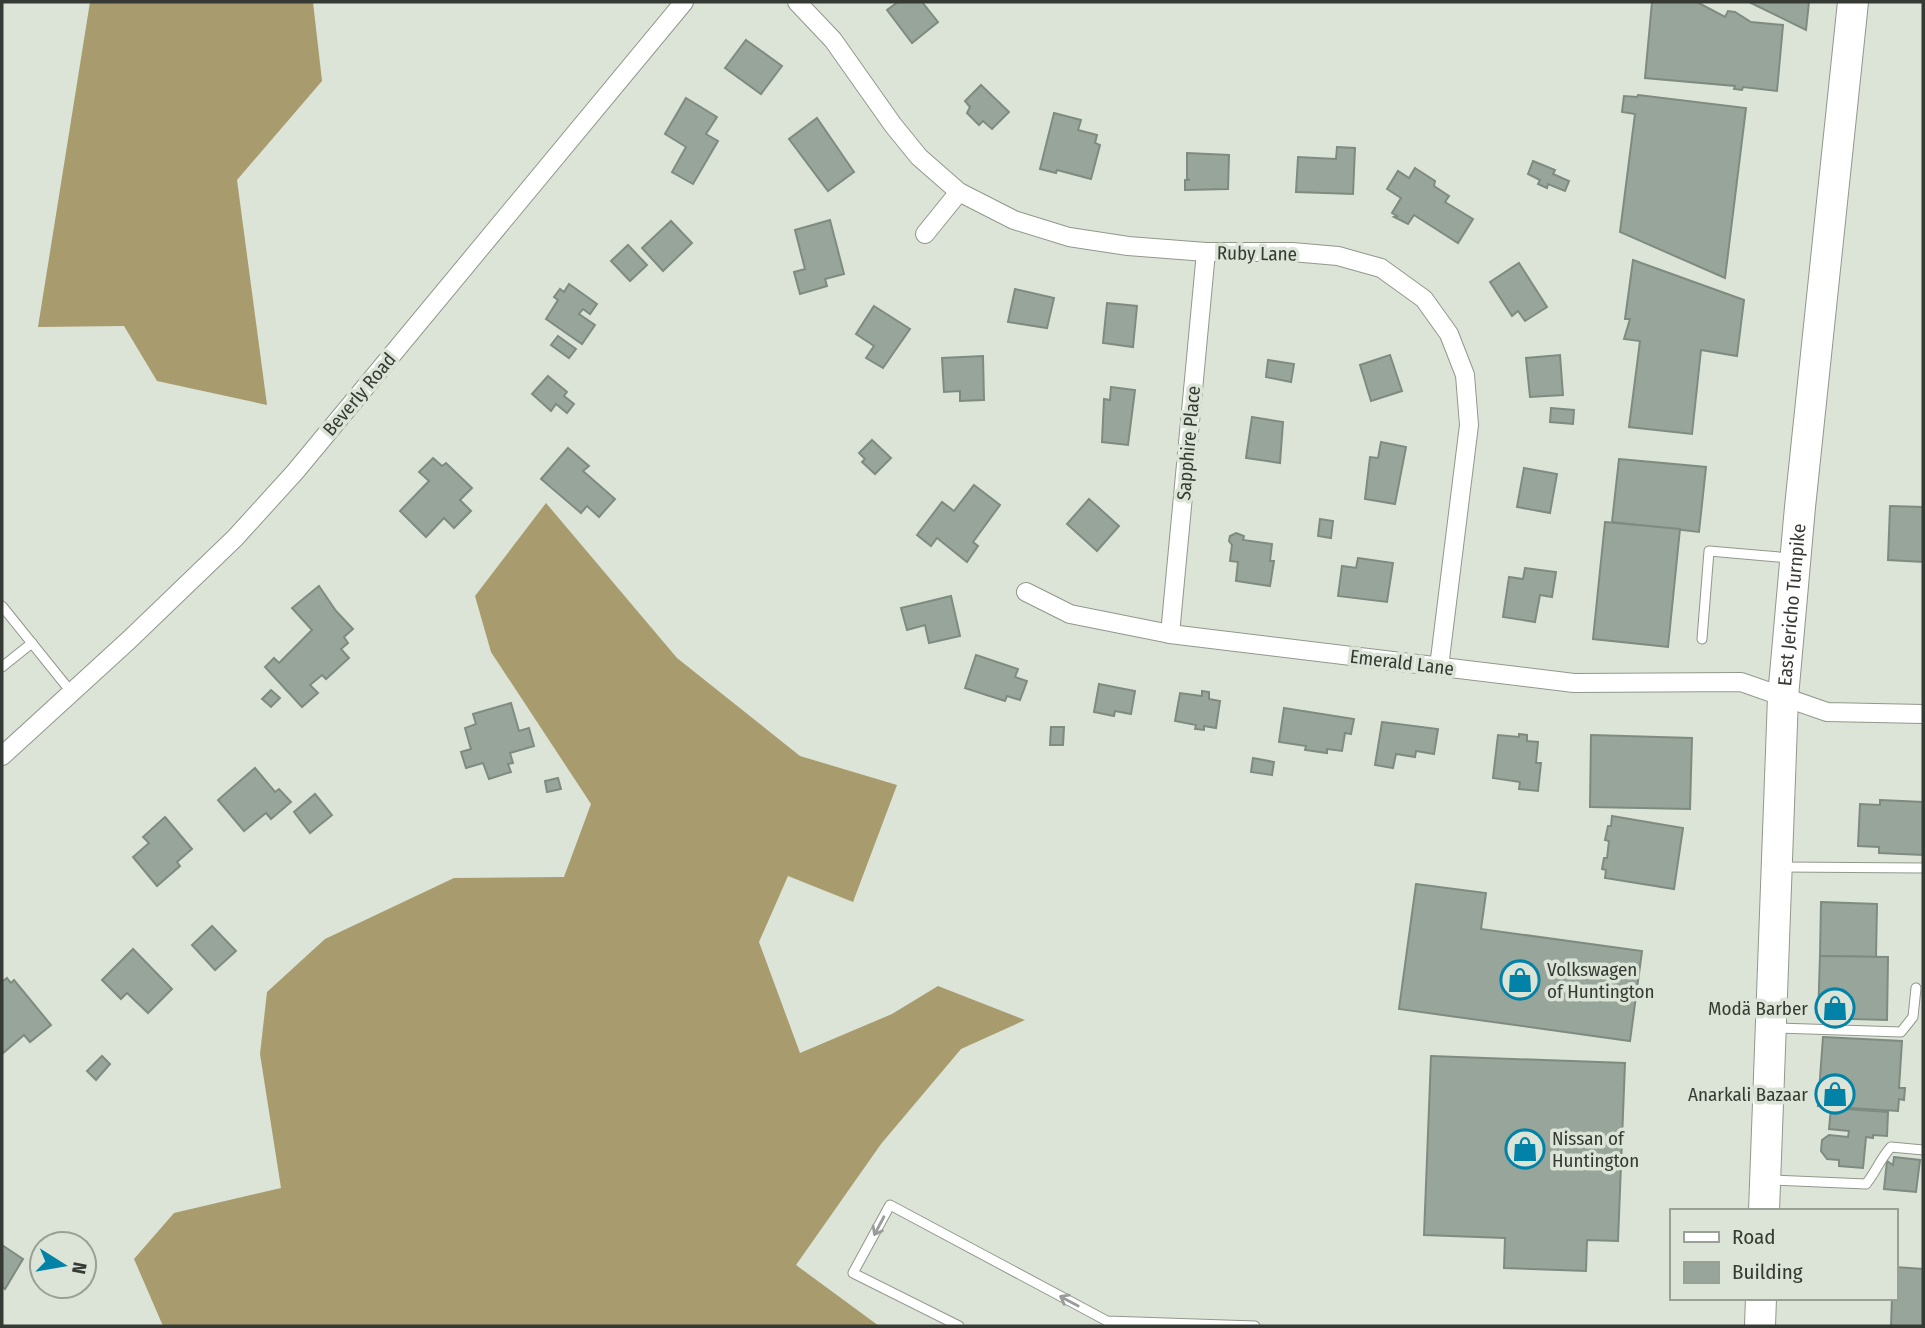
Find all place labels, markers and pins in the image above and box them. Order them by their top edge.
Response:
place label: Volkswagen of Huntington [1547,958,1655,1003]
shop icon: Volkswagen of Huntington [1499,959,1541,1001]
shop icon: Modä Barber [1814,987,1856,1029]
place label: Modä Barber [1708,997,1808,1020]
shop icon: Anarkali Bazaar [1814,1073,1856,1115]
place label: Anarkali Bazaar [1688,1083,1808,1106]
place label: Nissan of Huntington [1552,1127,1639,1172]
shop icon: Nissan of Huntington [1504,1128,1546,1170]

